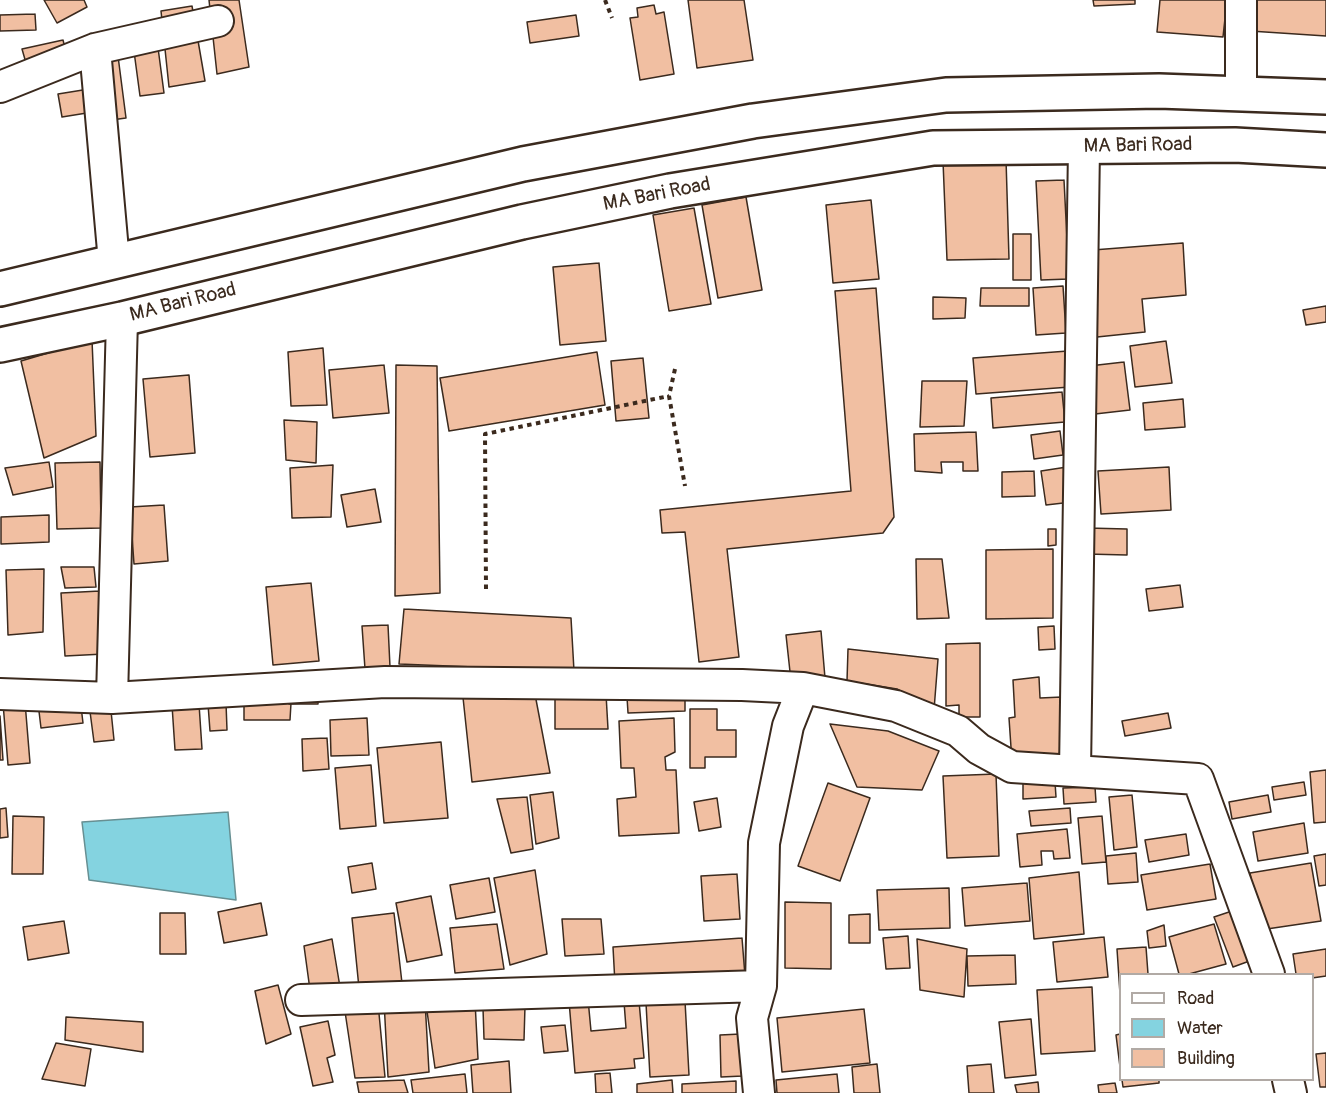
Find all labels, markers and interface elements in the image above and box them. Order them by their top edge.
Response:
street label: MA Bari Road [1083,133,1193,159]
street label: MA Bari Road [601,173,713,217]
street label: MA Bari Road [127,278,239,328]
legend [1119,973,1314,1081]
text: Road [1177,987,1214,1010]
text: Water [1177,1017,1223,1040]
text: Building [1177,1047,1235,1070]

